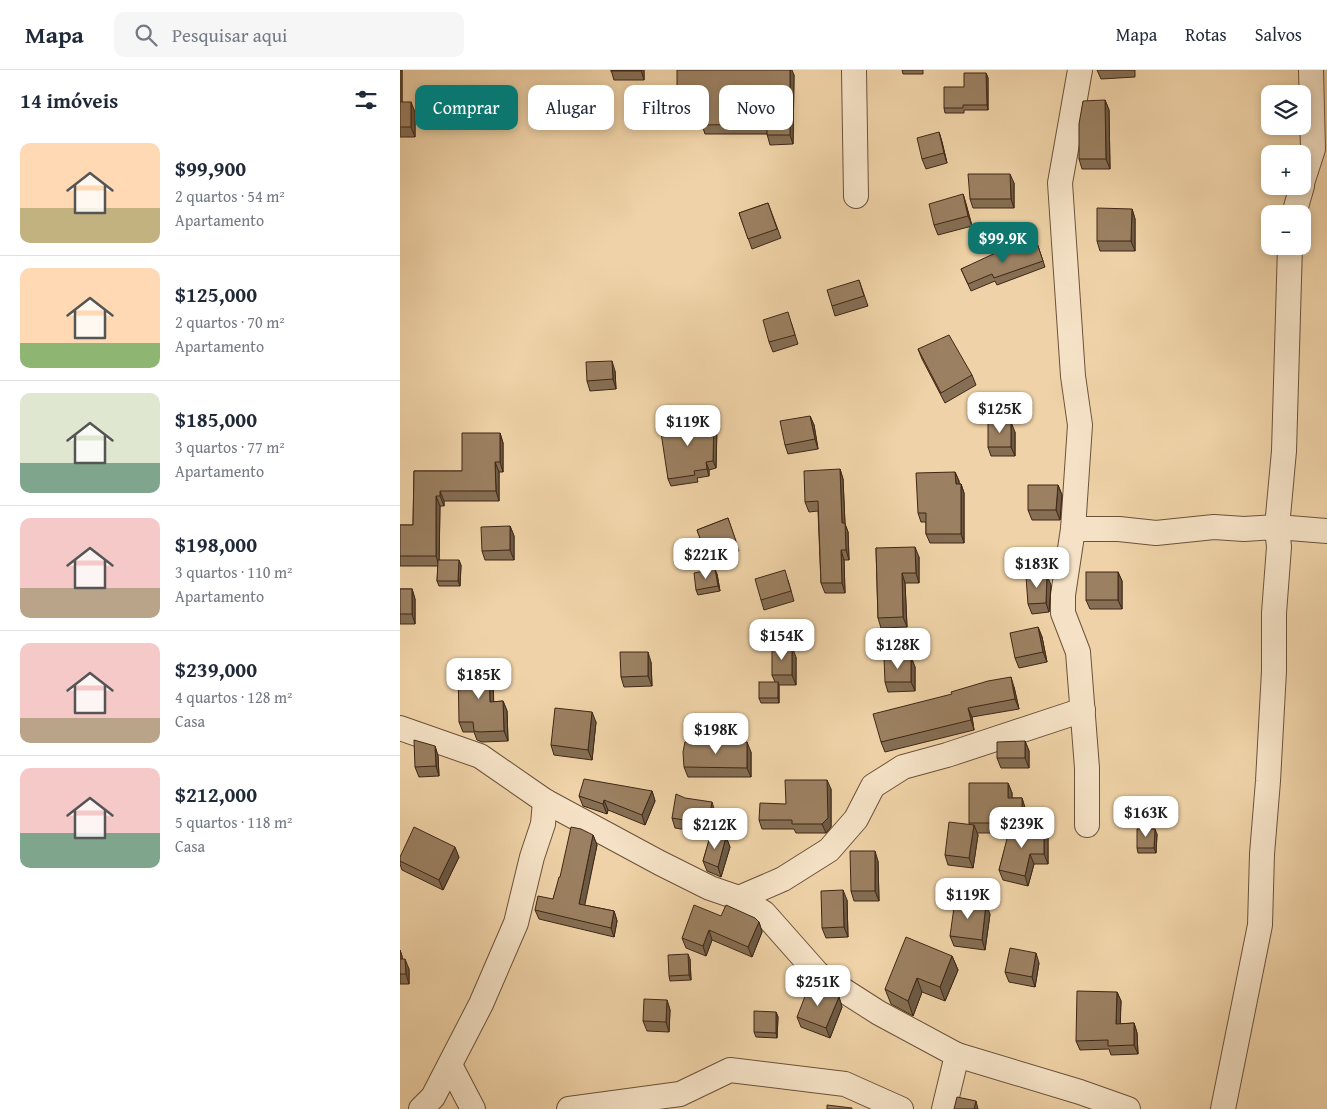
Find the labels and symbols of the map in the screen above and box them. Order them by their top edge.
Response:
pin: $99.9K [962,222,1044,264]
pin: $125K [965,392,1035,434]
pin: $119K [653,404,723,447]
pin: $221K [671,538,741,580]
pin: $183K [1002,546,1072,589]
pin: $154K [747,618,817,661]
pin: $128K [863,628,933,670]
pin: $185K [444,658,514,700]
pin: $198K [681,712,751,755]
pin: $163K [1111,796,1181,838]
pin: $239K [987,806,1057,849]
pin: $212K [680,808,750,850]
pin: $119K [933,878,1003,920]
pin: $251K [783,964,853,1007]

